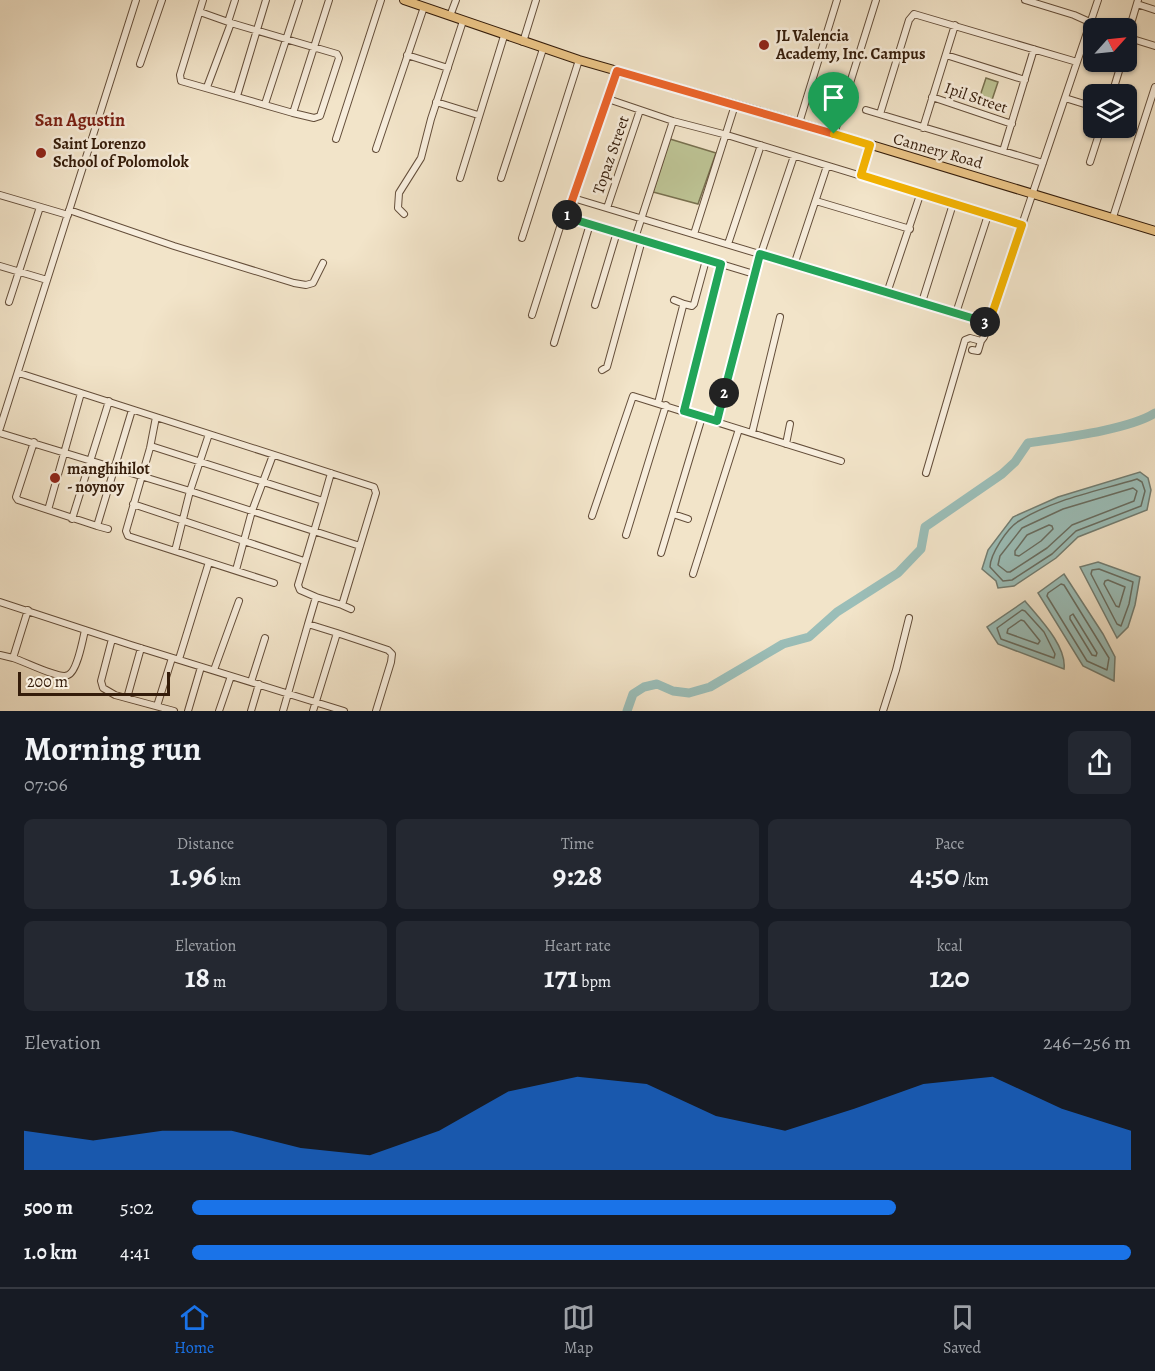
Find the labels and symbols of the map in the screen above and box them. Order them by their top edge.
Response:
north arrow [1083,18,1137,72]
place label: JL Valencia Academy, Inc. Campus [775,25,925,65]
marker: JL Valencia Academy, Inc. Campus [757,38,771,52]
pin [808,72,859,134]
street label: Ipil Street [942,77,1010,119]
district label: San Agustin [35,108,125,132]
street label: Topaz Street [587,113,635,197]
street label: Cannery Road [891,128,986,174]
place label: Saint Lorenzo School of Polomolok [53,133,189,173]
marker: Saint Lorenzo School of Polomolok [34,146,48,160]
pin: 1 [552,200,582,230]
pin: 3 [970,307,1000,337]
pin: 2 [709,378,739,408]
place label: manghihilot - noynoy [67,458,150,498]
marker: manghihilot - noynoy [48,471,62,485]
scale bar [18,669,170,696]

